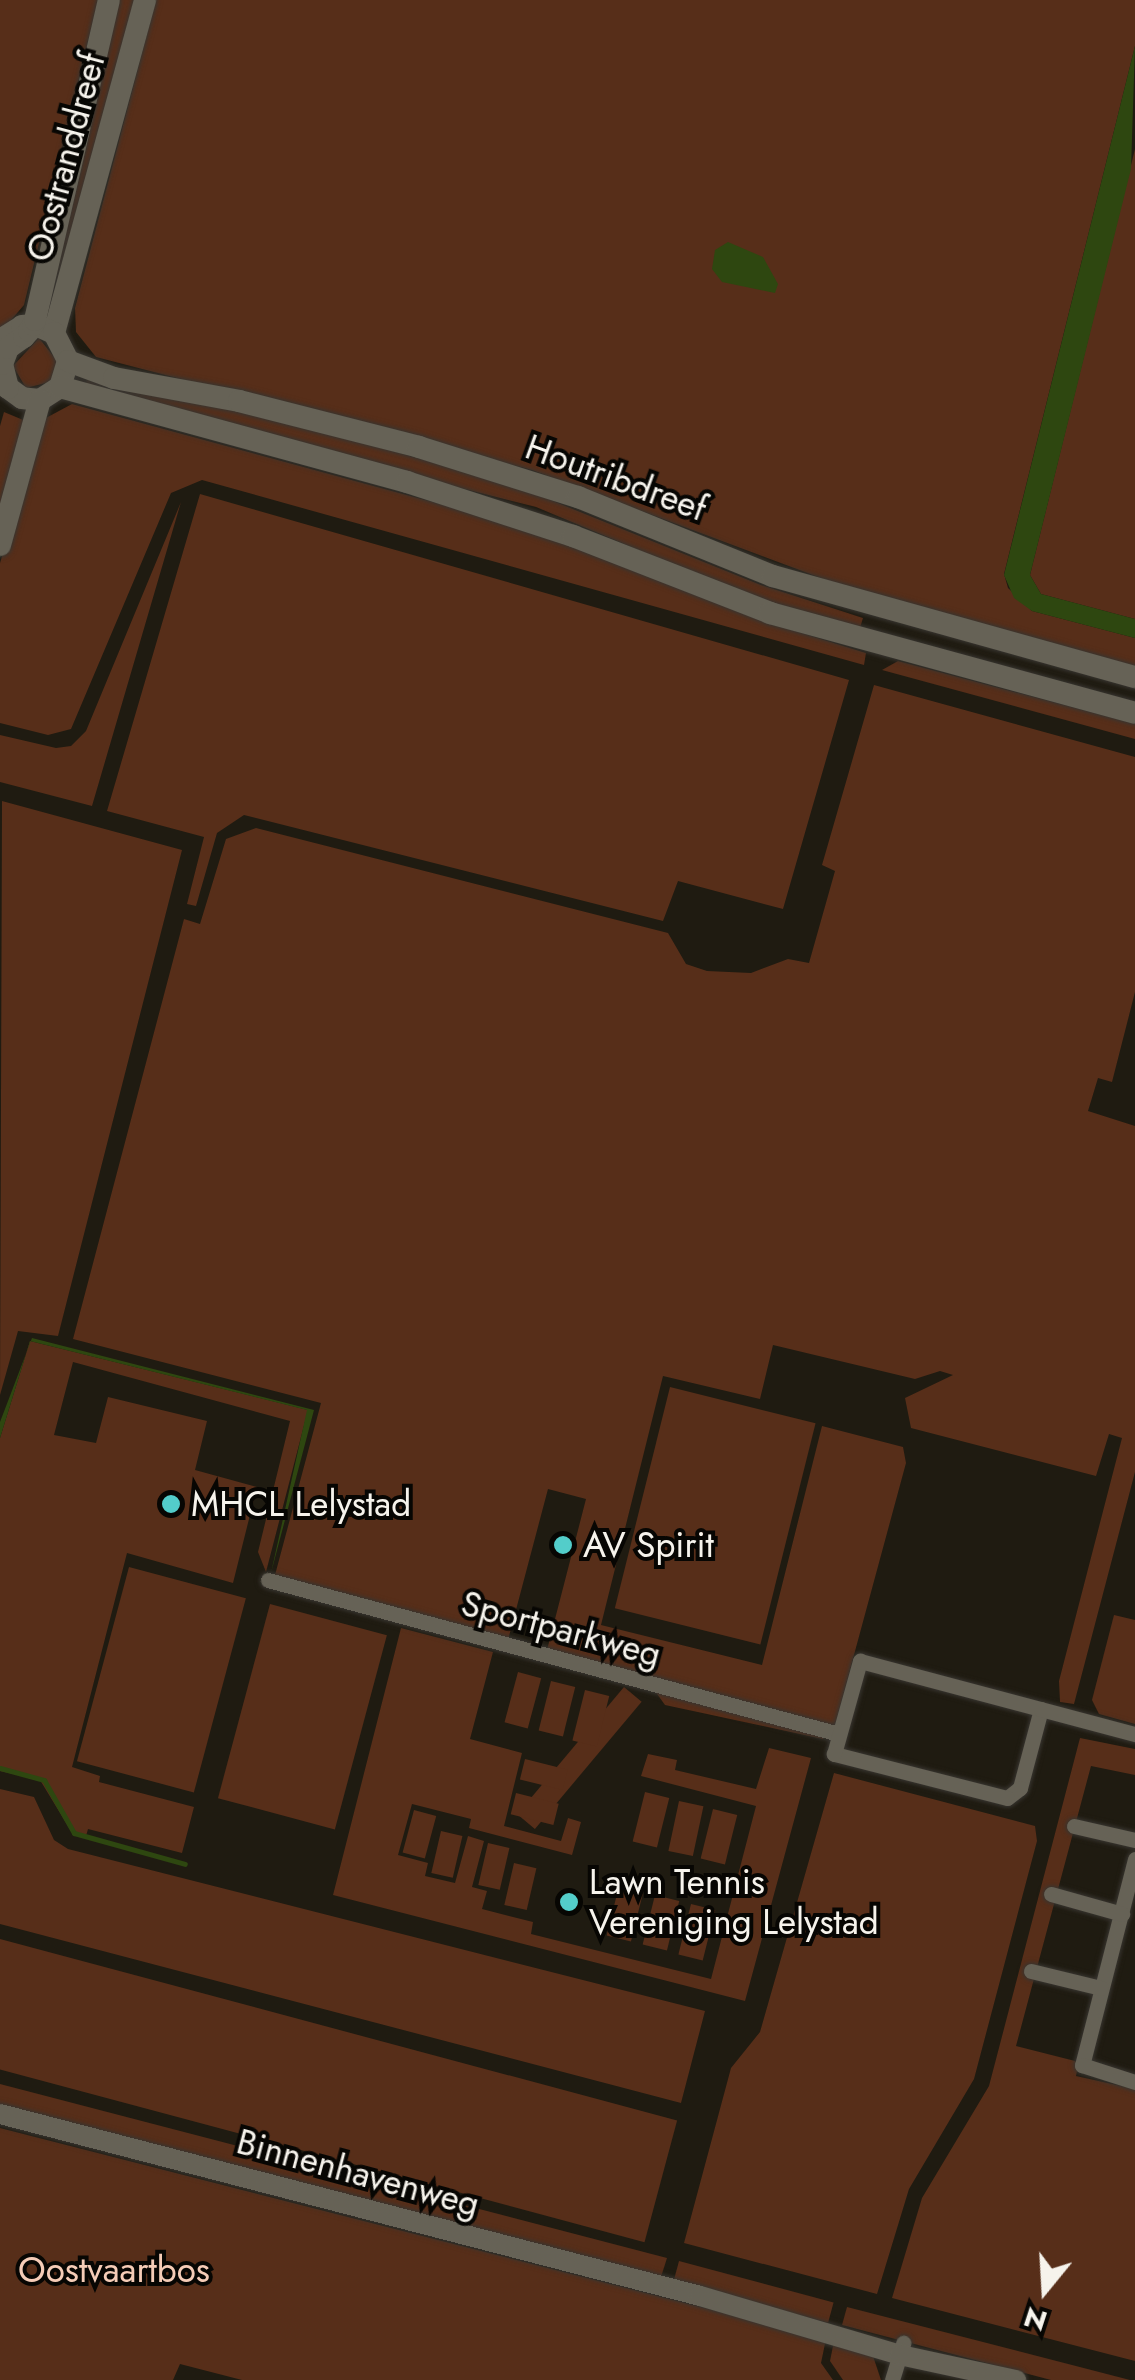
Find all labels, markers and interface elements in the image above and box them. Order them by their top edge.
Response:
street label: Oostranddreef [18,48,114,266]
street label: Houtribdreef [520,426,712,530]
place label: MHCL Lelystad [191,1483,411,1525]
marker: MHCL Lelystad [160,1493,182,1515]
place label: AV Spirit [583,1524,714,1566]
marker: AV Spirit [552,1534,574,1556]
street label: Sportparkweg [457,1582,665,1676]
place label: Lawn Tennis Vereniging Lelystad [589,1861,879,1943]
marker: Lawn Tennis Vereniging Lelystad [558,1891,580,1913]
street label: Binnenhavenweg [232,2120,484,2226]
north arrow [995,2240,1095,2340]
park label: Oostvaartbos [18,2249,210,2291]
text: N [1019,2296,1052,2342]

